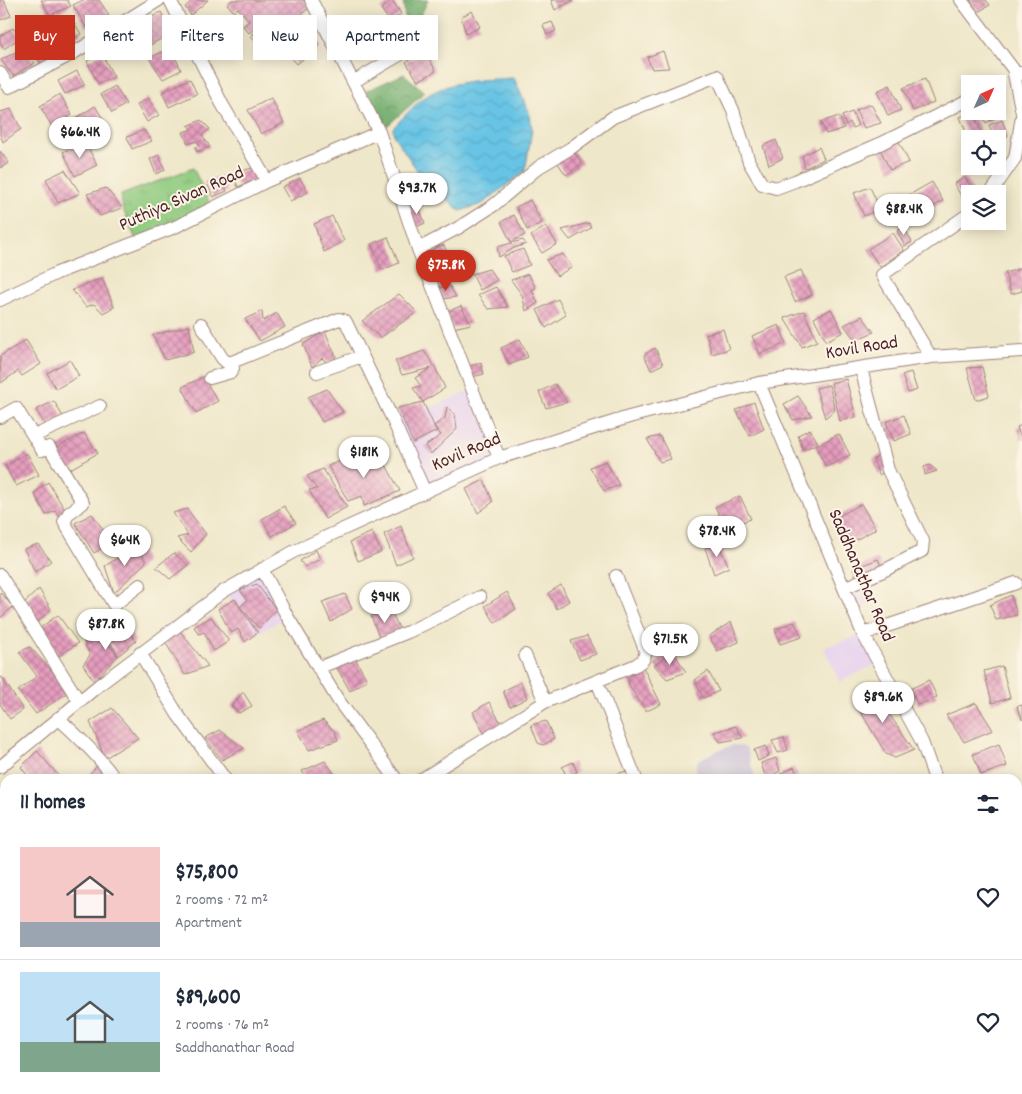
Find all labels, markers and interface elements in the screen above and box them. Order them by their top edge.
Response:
chip: Buy [15,15,75,60]
chip: Rent [85,15,152,60]
chip: Filters [162,15,243,60]
chip: New [253,15,317,60]
chip: Apartment [327,15,438,60]
north arrow [961,75,1006,120]
map controls [961,75,1006,230]
pin: $66.4K [39,116,121,159]
text: $66.4K [60,121,100,144]
button: locate [961,130,1006,175]
street label: Puthiya Sivan Road [115,160,249,240]
pin: $93.7K [376,172,458,215]
text: $93.7K [398,177,436,200]
button: layers [961,185,1006,230]
pin: $88.4K [863,194,945,236]
text: $88.4K [885,198,923,221]
pin: $75.8K [405,250,487,292]
text: $75.8K [427,254,465,277]
street label: Kovil Road [824,330,900,368]
street label: Kovil Road [428,426,506,480]
pin: $181K [329,436,399,479]
text: $181K [350,441,378,464]
street label: Saddhanathar Road [820,505,900,647]
pin: $78.4K [676,516,758,558]
text: $78.4K [698,520,736,543]
pin: $64K [95,524,155,567]
text: $64K [110,529,140,552]
pin: $94K [355,582,415,624]
text: $94K [370,586,400,609]
pin: $87.8K [65,608,147,651]
text: $87.8K [87,613,125,636]
pin: $71.5K [629,624,711,666]
text: $71.5K [652,628,688,651]
pin: $89.6K [842,682,924,724]
text: $89.6K [863,686,903,709]
text: 11 homes [20,789,85,819]
icon: filters [974,790,1002,818]
text: $75,800 [175,859,239,889]
icon: home [60,867,120,927]
icon: heart [974,883,1002,911]
text: 2 rooms · 72 m² [175,889,268,912]
text: Apartment [175,912,242,935]
text: $89,600 [175,984,241,1014]
icon: home [60,992,120,1052]
icon: heart [974,1008,1002,1036]
text: 2 rooms · 76 m² [175,1014,269,1037]
text: Saddhanathar Road [175,1037,295,1060]

